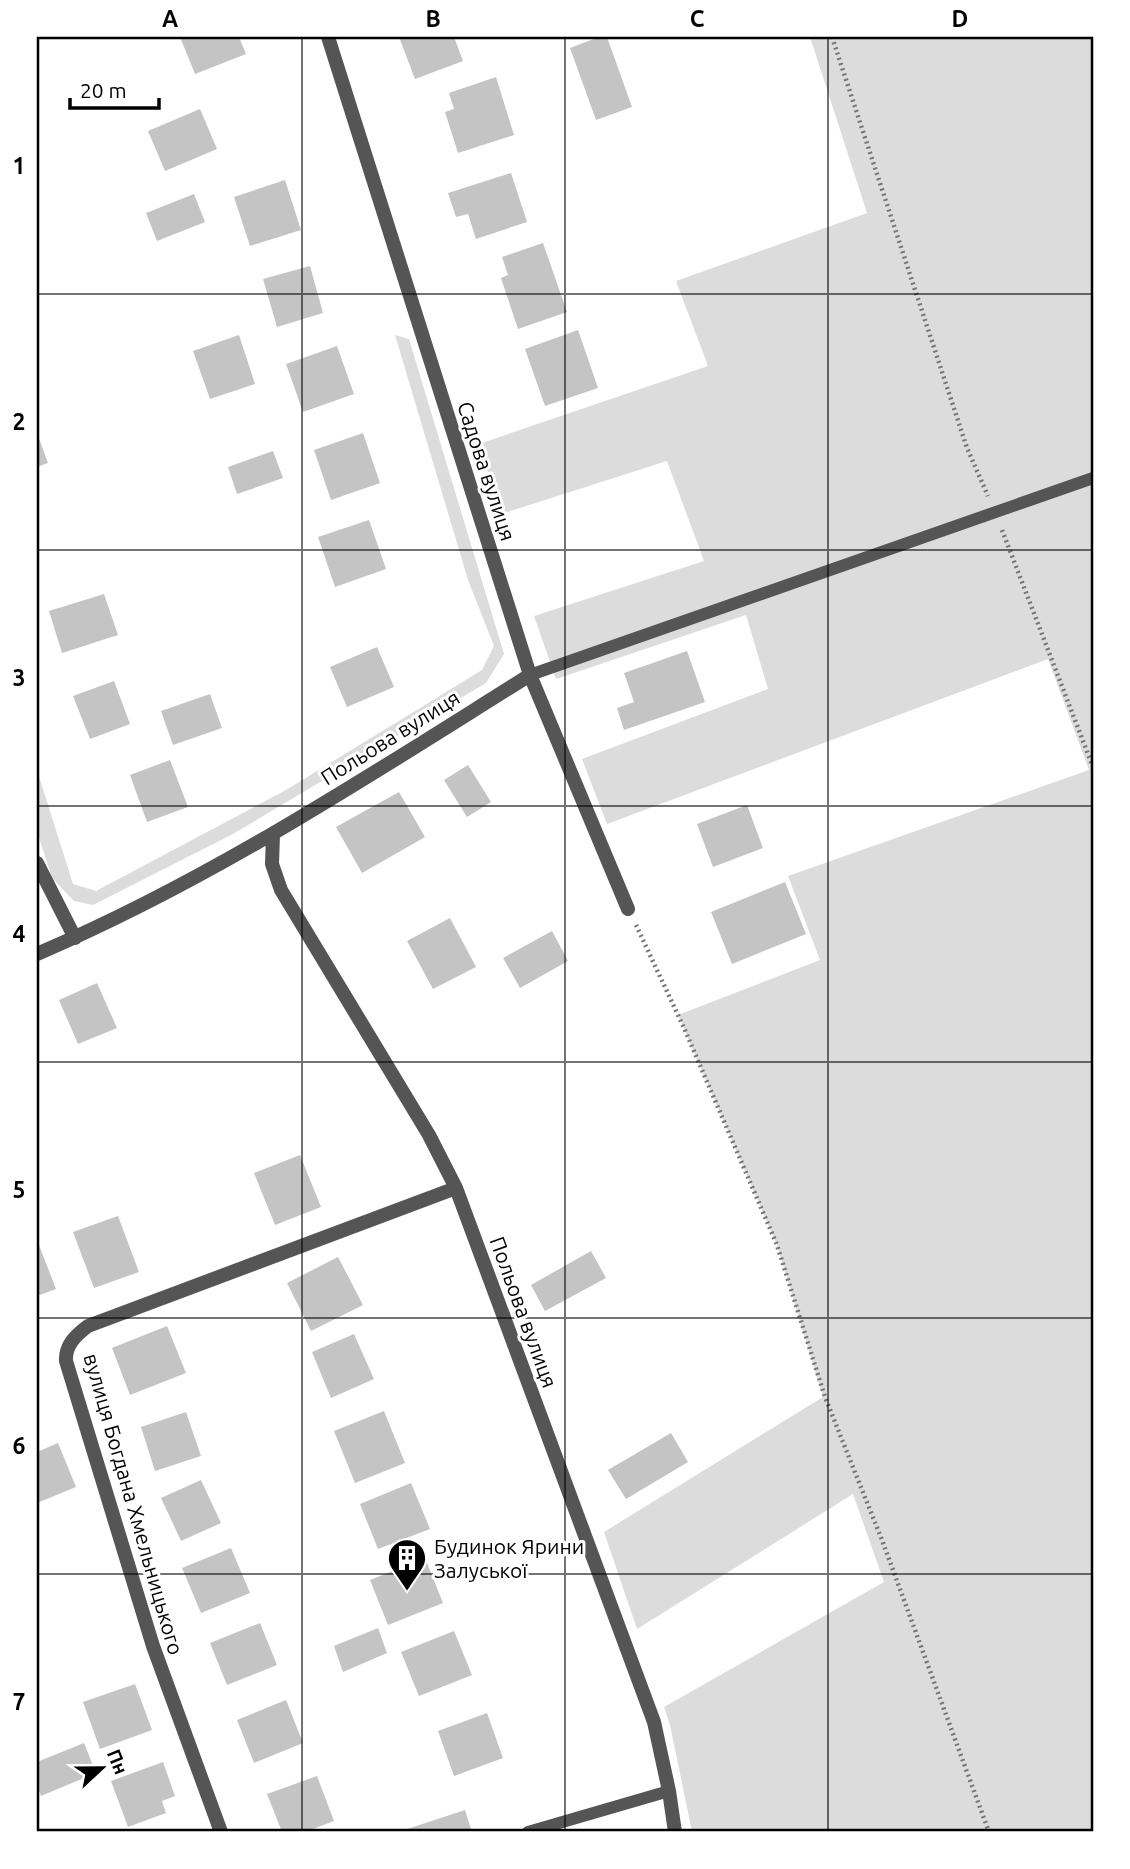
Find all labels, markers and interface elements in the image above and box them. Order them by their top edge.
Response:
text: A [162,6,178,31]
text: B [425,6,441,31]
text: C [690,6,705,31]
text: D [952,6,968,31]
scale bar [70,66,159,110]
text: 20 m [80,78,127,102]
text: 1 [13,153,25,178]
street label: Садова вулиця [453,398,521,544]
text: 2 [13,409,25,434]
text: 3 [13,665,25,690]
street label: Польова вулиця [316,685,464,789]
text: 4 [13,921,26,946]
text: 5 [13,1177,25,1202]
street label: Польова вулиця [486,1233,562,1391]
street label: вулиця Богдана Хмельницького [79,1350,189,1658]
text: 6 [13,1433,26,1458]
place label: Будинок Ярини Залуської [434,1534,584,1582]
building icon: Будинок Ярини Залуської [386,1537,428,1592]
text: 7 [13,1689,25,1714]
north arrow [66,1732,136,1802]
text: Пн [103,1746,133,1777]

